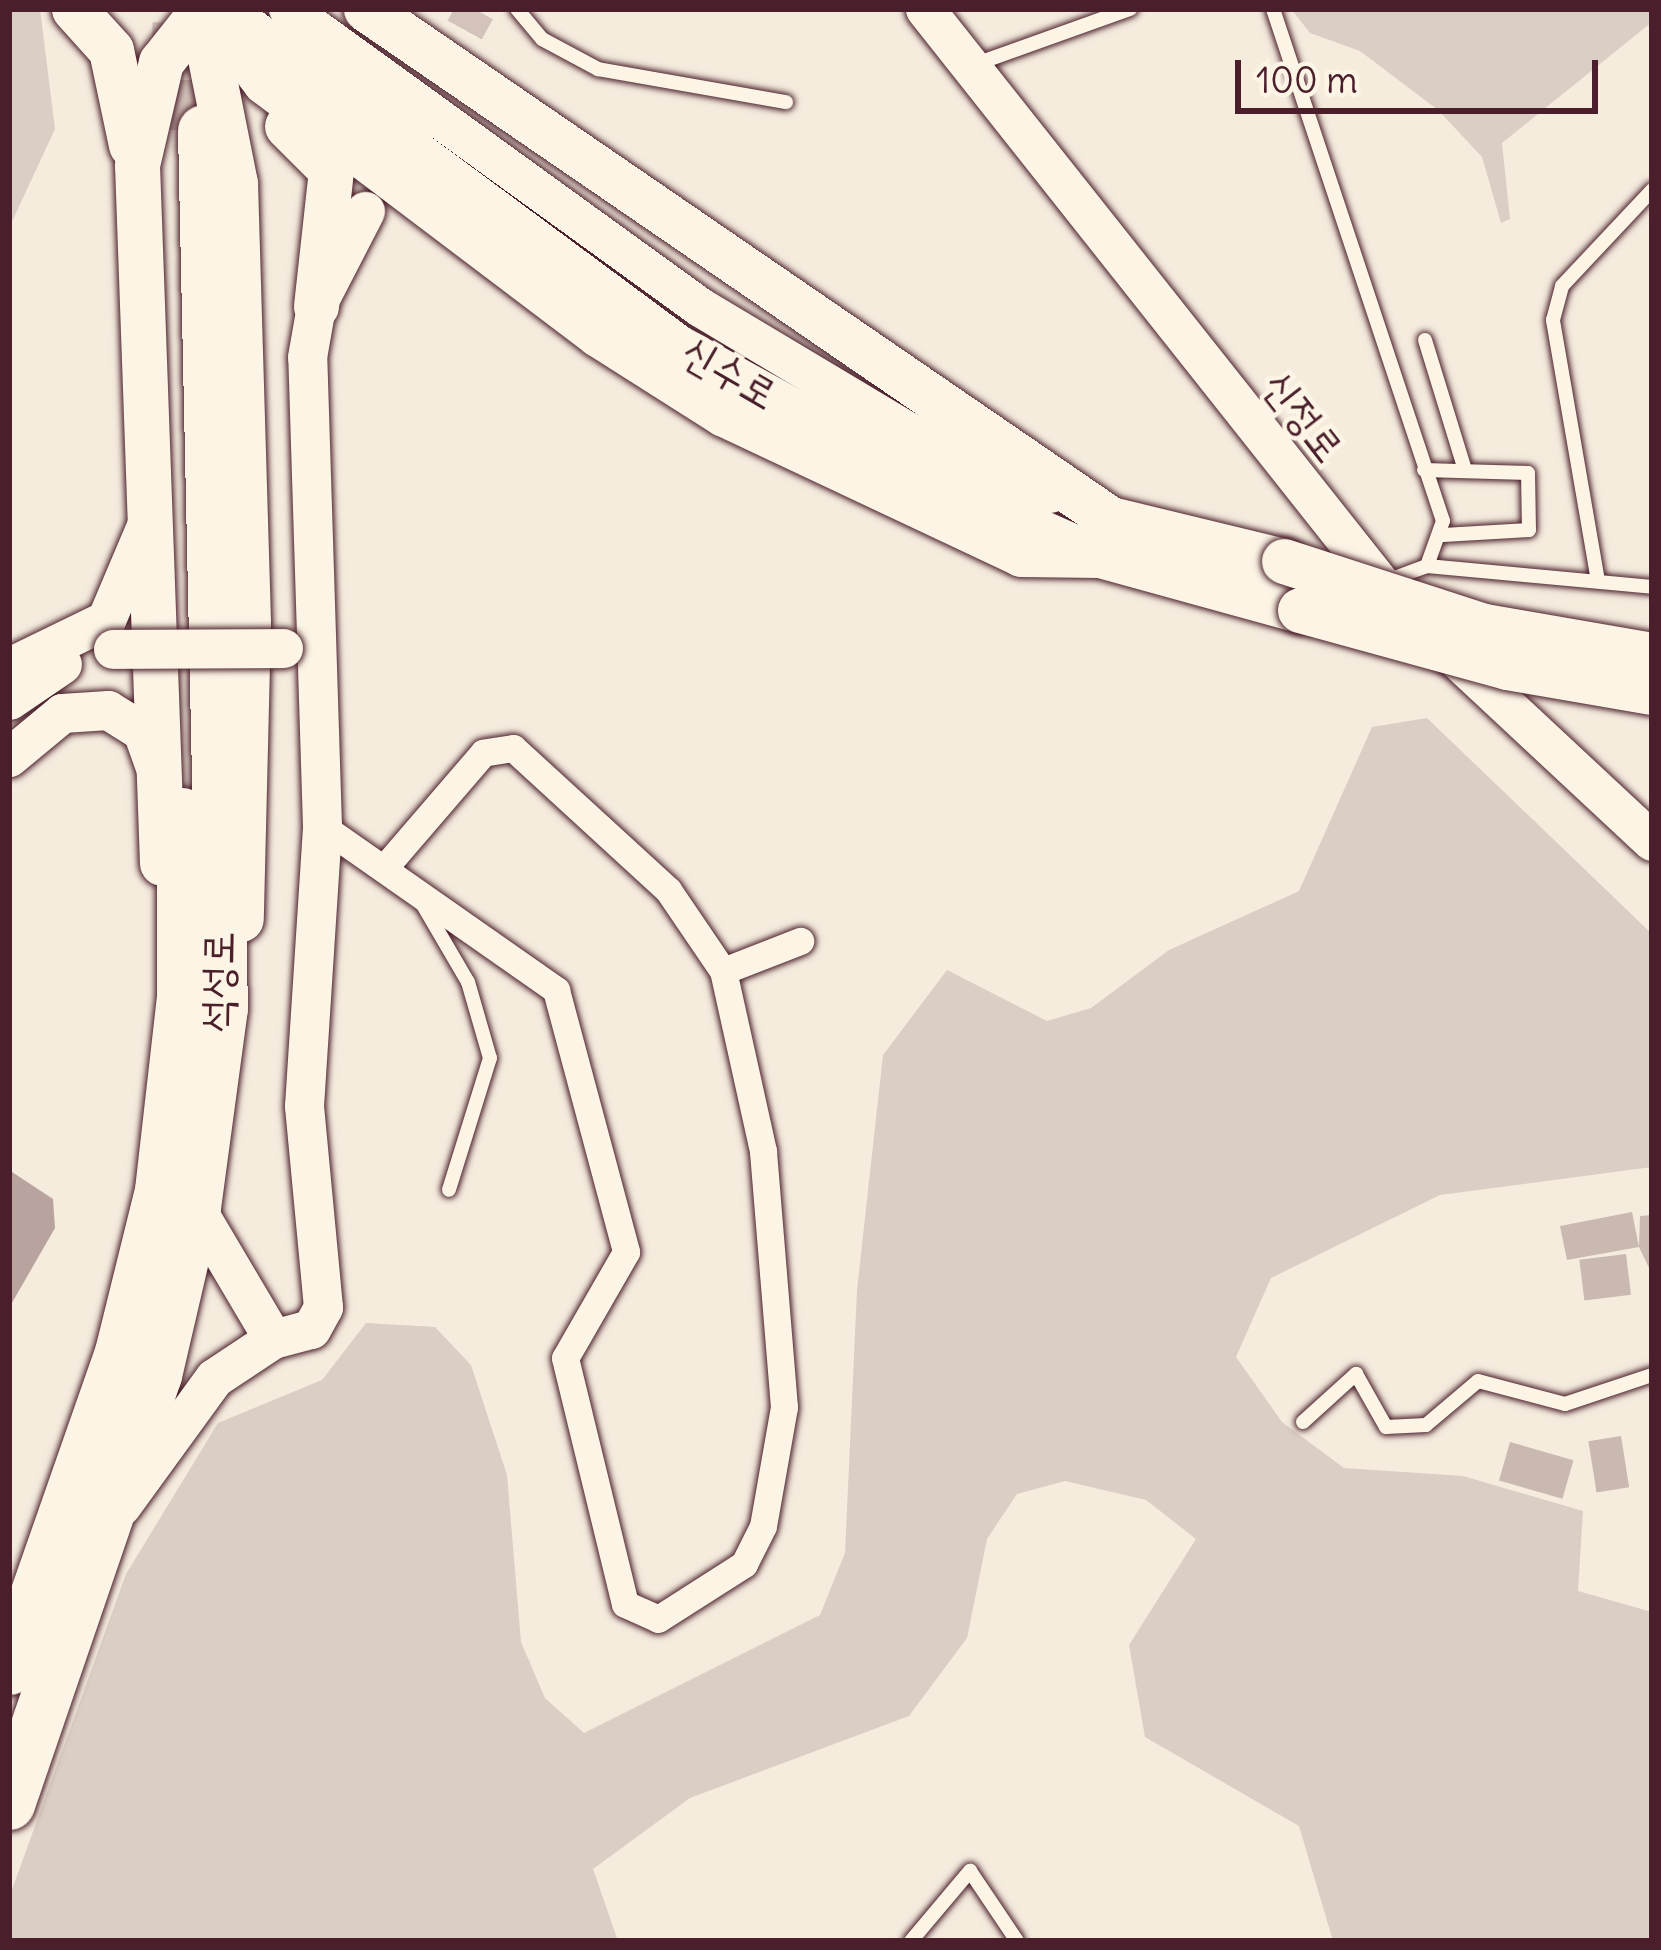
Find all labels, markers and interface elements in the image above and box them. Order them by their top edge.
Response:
scale bar [1241,36,1604,110]
text: 100 m [1256,58,1358,103]
street label: 신수로 [673,325,787,419]
street label: 신정로 [1253,361,1355,471]
street label: 석성로 [191,931,243,1033]

